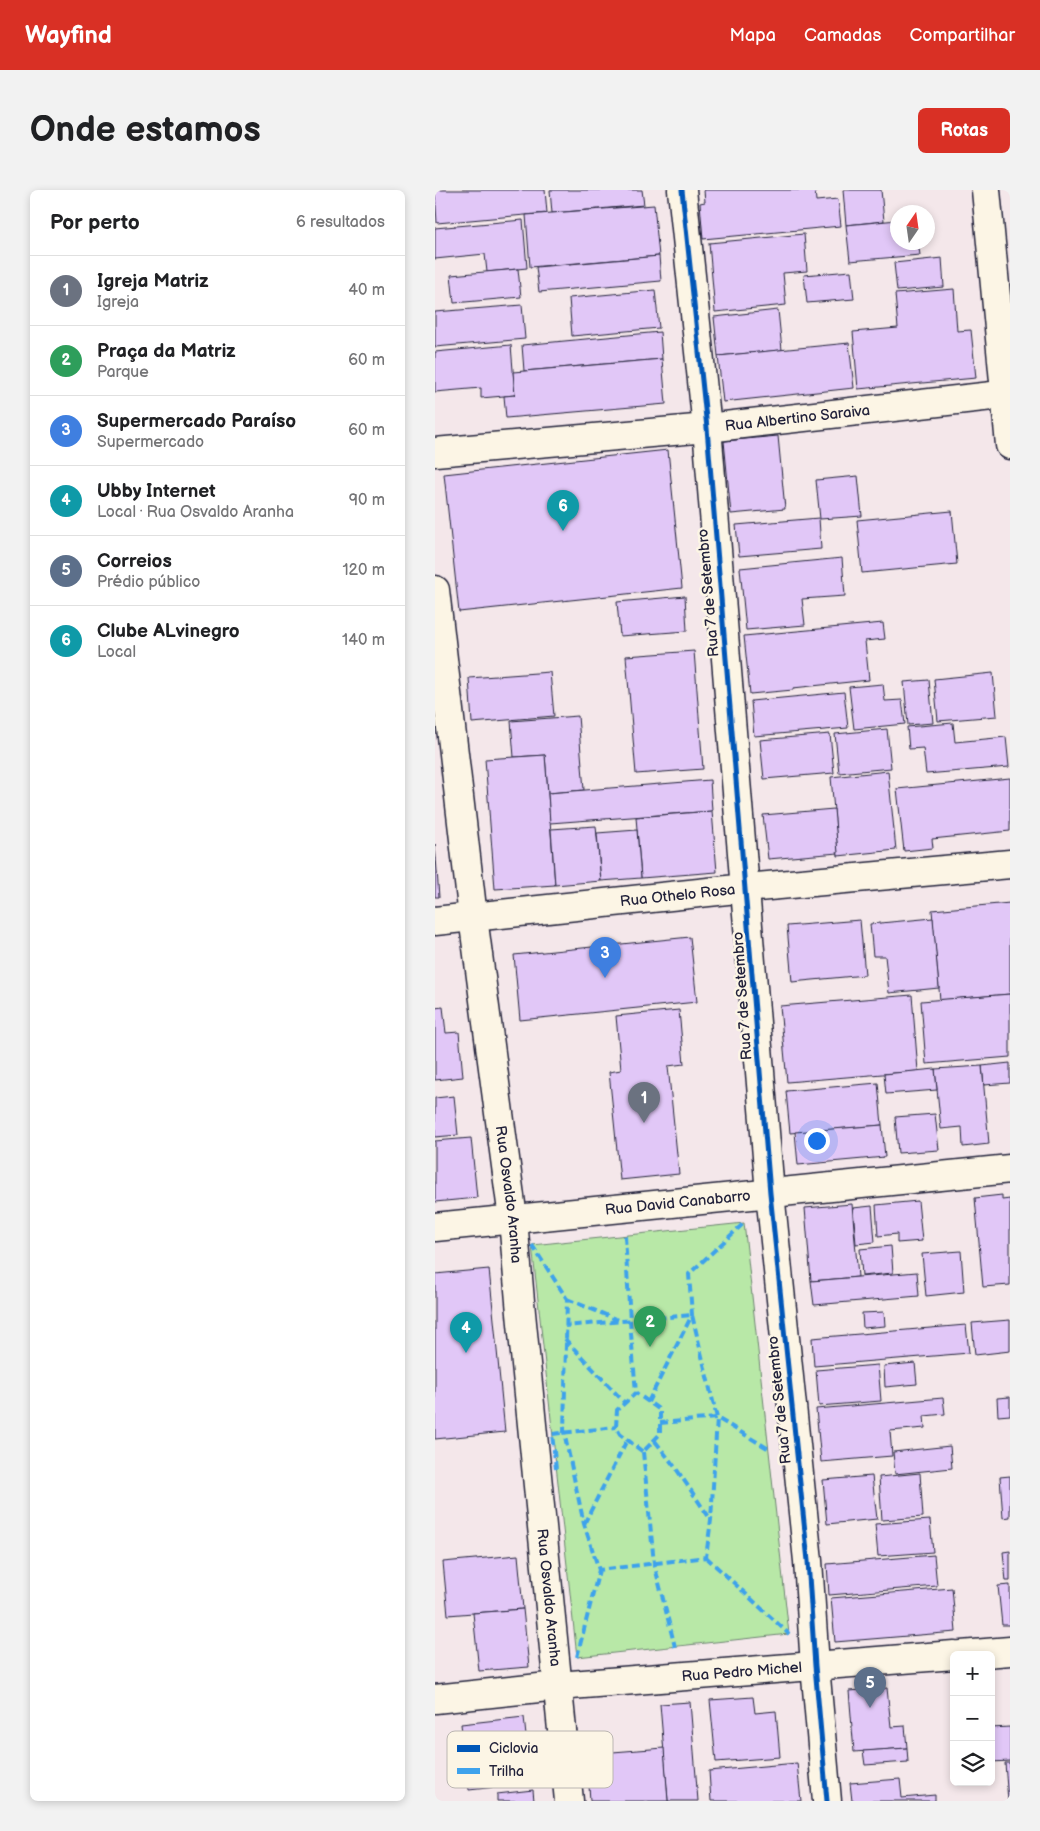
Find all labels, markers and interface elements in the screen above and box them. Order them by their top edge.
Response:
text: Wayfind [25,21,112,50]
text: Mapa [730,25,776,46]
text: Camadas [804,25,881,46]
text: Compartilhar [909,25,1015,46]
button: Rotas [918,108,1010,153]
text: Onde estamos [30,109,261,152]
north arrow [890,205,935,250]
text: Por perto [50,210,140,235]
text: 6 resultados [296,213,385,232]
text: Igreja Matriz [97,270,209,293]
text: 1 [63,281,69,300]
text: 40 m [348,281,385,300]
text: Igreja [97,293,139,312]
text: Praça da Matriz [97,340,236,363]
text: 2 [61,351,71,370]
text: 60 m [348,351,385,370]
text: Parque [97,363,149,382]
street label: Rua Albertino Saraiva [724,401,871,436]
text: Supermercado Paraíso [97,410,296,433]
text: 3 [61,421,71,440]
text: 60 m [348,421,385,440]
text: Supermercado [97,433,204,452]
text: Ubby Internet [97,480,216,503]
pin: 6 [547,490,579,531]
text: 4 [61,491,71,510]
text: 90 m [349,491,385,510]
text: Local · Rua Osvaldo Aranha [97,503,294,522]
street label: Rua 7 de Setembro [693,528,724,658]
text: Correios [97,550,172,573]
text: 5 [61,561,71,580]
text: 120 m [342,561,385,580]
text: Prédio público [97,573,200,592]
text: Clube ALvinegro [97,620,240,643]
text: 6 [61,631,71,650]
text: 140 m [342,631,385,650]
text: Local [97,643,136,662]
street label: Rua Othelo Rosa [619,880,736,911]
street label: Rua 7 de Setembro [729,931,756,1061]
pin: 3 [589,937,621,978]
pin: 1 [628,1082,660,1123]
street label: Rua Osvaldo Aranha [491,1125,526,1264]
your location [804,1128,830,1154]
street label: Rua David Canabarro [604,1186,752,1220]
pin: 2 [634,1306,666,1347]
pin: 4 [450,1312,482,1353]
street label: Rua 7 de Setembro [763,1335,796,1465]
street label: Rua Osvaldo Aranha [532,1528,565,1667]
map controls [950,1651,995,1786]
button: + [950,1651,995,1696]
street label: Rua Pedro Michel [681,1658,803,1686]
pin: 5 [854,1667,886,1708]
button: − [950,1696,995,1741]
legend [447,1731,613,1788]
text: Ciclovia [489,1740,539,1757]
button: layers [950,1741,995,1786]
text: Trilha [489,1763,524,1780]

